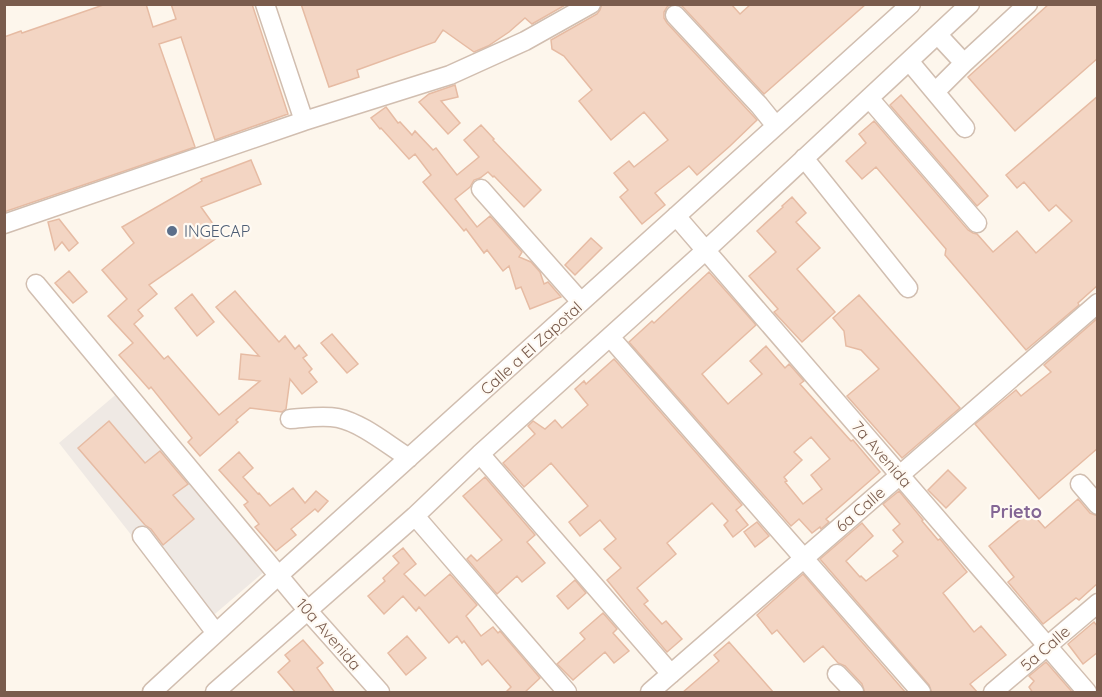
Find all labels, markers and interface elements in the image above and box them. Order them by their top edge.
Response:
place label: INGECAP [184,221,250,241]
marker: INGECAP [165,224,179,238]
street label: Calle a El Zapotal [476,297,586,399]
street label: 7a Avenida [848,417,916,491]
street label: 6a Calle [831,482,889,536]
district label: Prieto [990,500,1042,523]
street label: 10a Avenida [292,594,366,674]
street label: 5a Calle [1016,621,1074,675]

